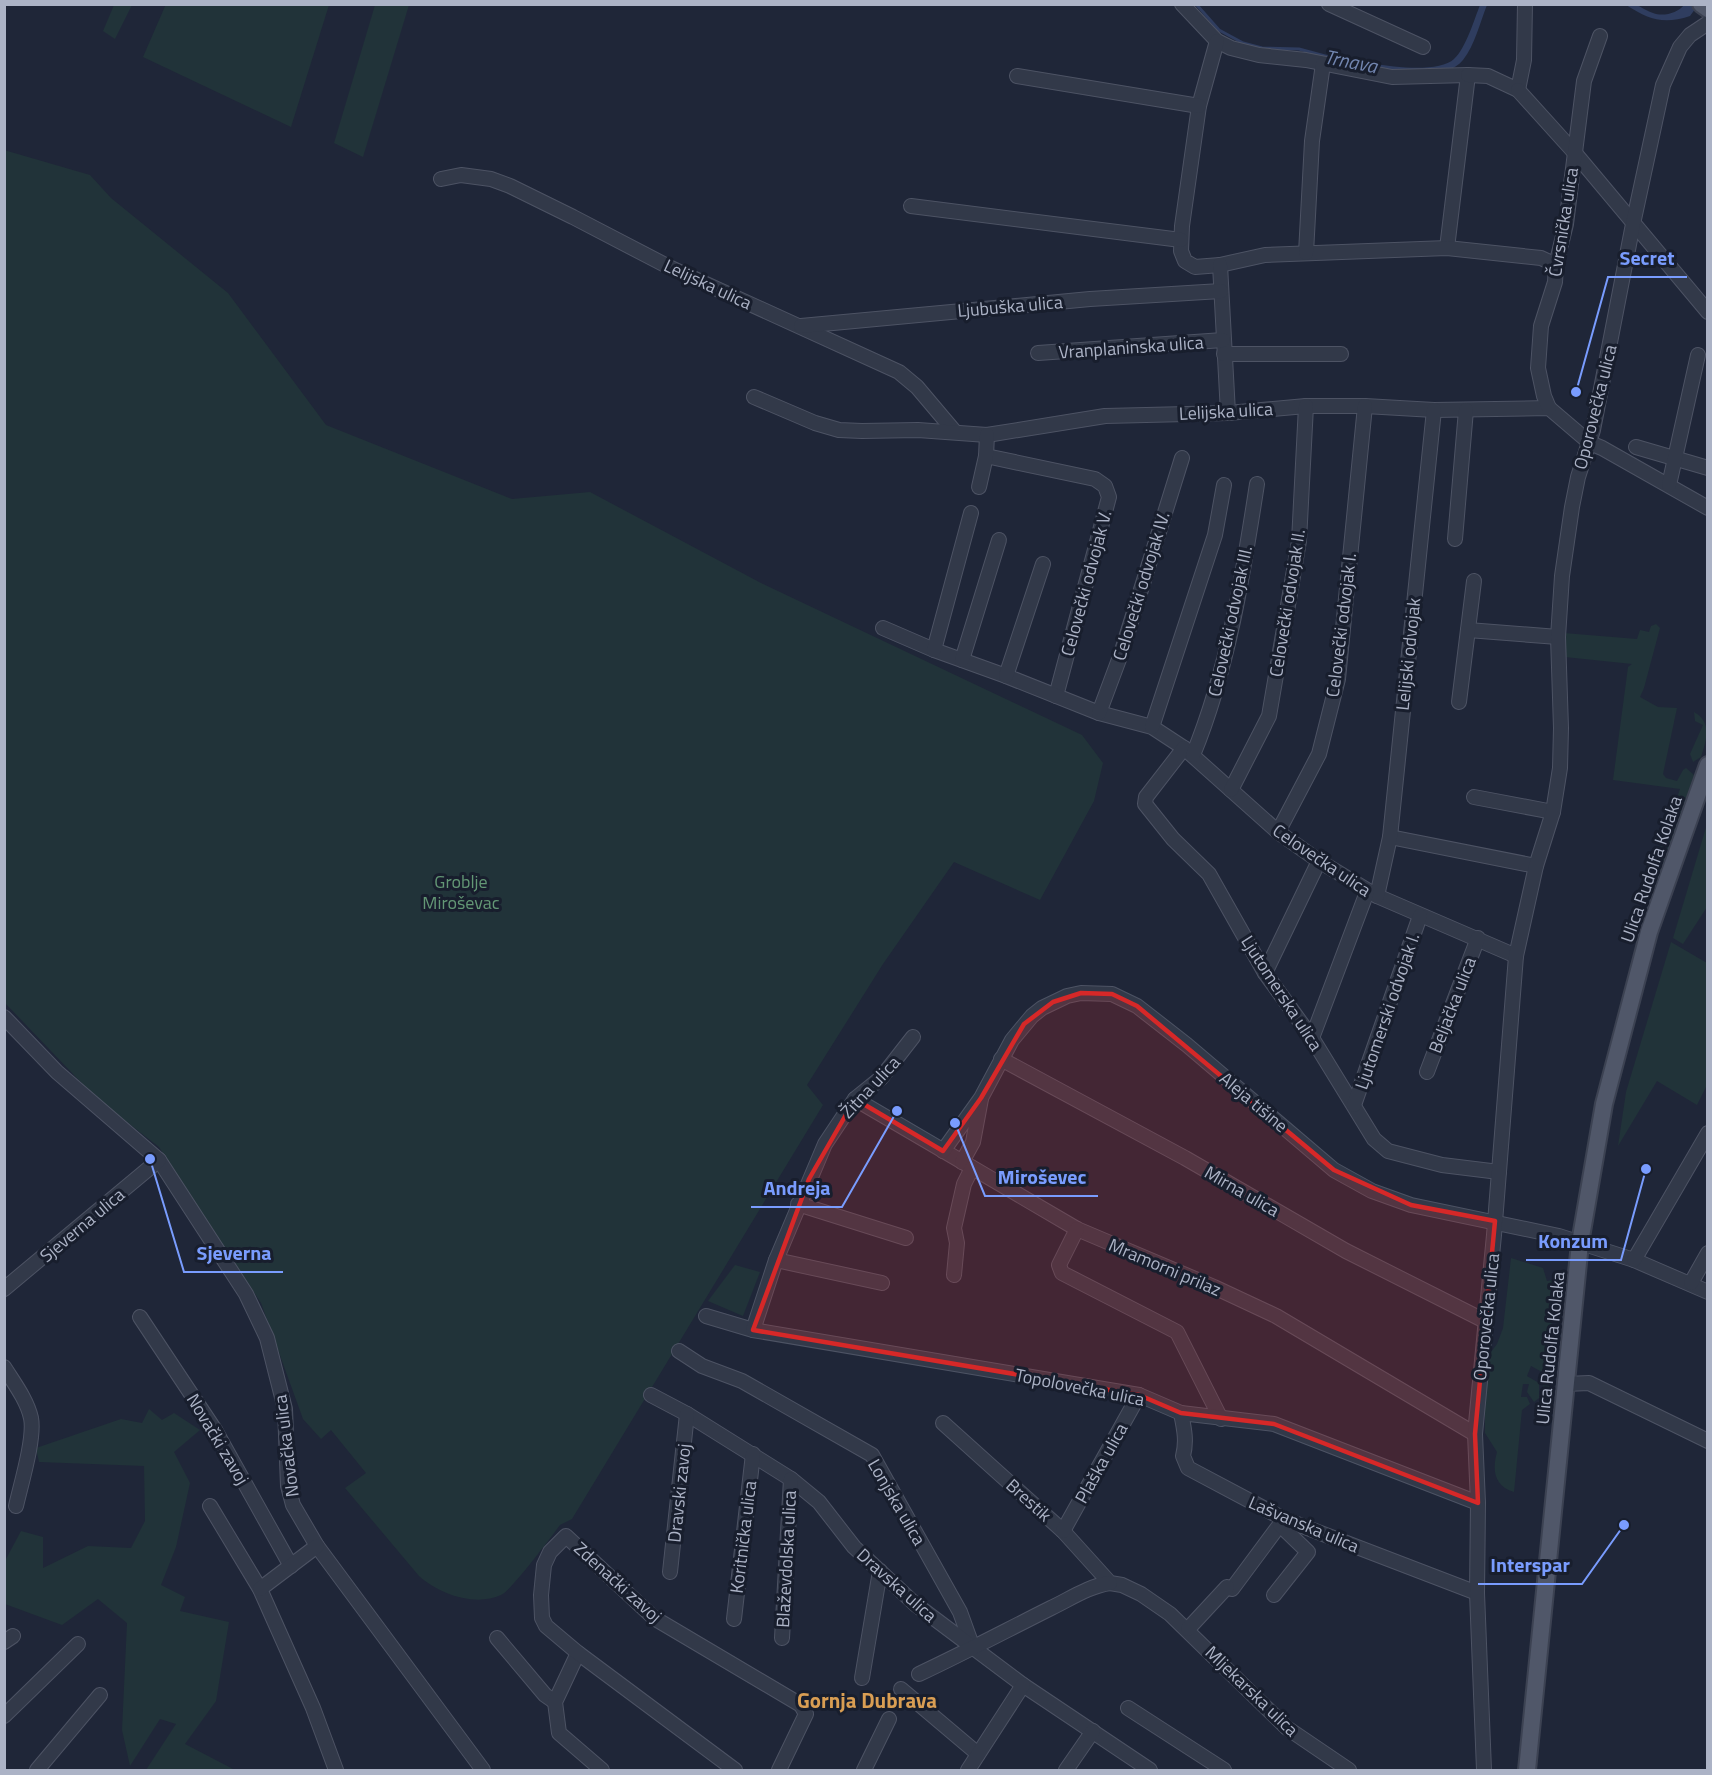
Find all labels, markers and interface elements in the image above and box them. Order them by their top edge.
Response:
water label: Trnava [1322,41,1381,81]
street label: Čvrsnička ulica [1541,165,1585,279]
callout: Secret [1608,239,1687,277]
text: Secret [1620,242,1674,273]
street label: Lelijska ulica [660,252,756,316]
street label: Ljubuška ulica [956,288,1064,324]
street label: Vranplaninska ulica [1058,328,1204,366]
street label: Oporovečka ulica [1566,342,1624,472]
street label: Lelijska ulica [1178,395,1274,427]
street label: Celovečki odvojak V. [1054,507,1118,659]
street label: Celovečki odvojak IV. [1105,508,1177,664]
street label: Celovečki odvojak II. [1262,527,1312,679]
street label: Celovečki odvojak III. [1201,543,1259,699]
street label: Celovečki odvojak I. [1319,551,1363,699]
street label: Lelijski odvojak [1389,596,1427,712]
street label: Ulica Rudolfa Kolaka [1613,792,1689,946]
street label: Celovečka ulica [1267,817,1377,903]
park label: Groblje Miroševac [422,868,500,916]
street label: Ljutomerski odvojak I. [1348,929,1426,1093]
street label: Ljutomerska ulica [1235,930,1329,1056]
street label: Beljačka ulica [1421,953,1483,1057]
street label: Žitna ulica [834,1050,906,1124]
street label: Aleja tišine [1214,1065,1294,1139]
callout: Miroševec [985,1158,1098,1196]
street label: Mirna ulica [1200,1159,1284,1223]
text: Miroševec [998,1161,1087,1192]
callout: Andreja [751,1169,842,1207]
text: Andreja [763,1172,831,1203]
street label: Sjeverna ulica [34,1181,130,1269]
callout: Konzum [1526,1222,1621,1260]
text: Konzum [1538,1225,1608,1256]
street label: Mramorni prilaz [1105,1231,1225,1303]
callout: Sjeverna [184,1234,283,1272]
text: Sjeverna [197,1237,271,1268]
street label: Oporovečka ulica [1466,1252,1506,1382]
street label: Ulica Rudolfa Kolaka [1529,1270,1571,1426]
street label: Topolovečka ulica [1013,1361,1147,1413]
street label: Novački zavoj [180,1388,256,1490]
street label: Novačka ulica [266,1393,306,1499]
street label: Plaška ulica [1068,1418,1134,1508]
street label: Dravski zavoj [660,1442,698,1544]
street label: Lonjska ulica [861,1454,933,1550]
street label: Brestik [1000,1472,1058,1528]
street label: Koritnička ulica [723,1479,763,1595]
street label: Lašvanska ulica [1245,1489,1363,1559]
street label: Blaževdolska ulica [769,1490,803,1628]
street label: Zdenački zavoj [568,1535,668,1629]
street label: Dravska ulica [851,1542,943,1628]
callout: Interspar [1478,1546,1582,1584]
text: Interspar [1490,1549,1570,1580]
street label: Mljekarska ulica [1199,1639,1305,1743]
district label: Gornja Dubrava [797,1684,937,1716]

